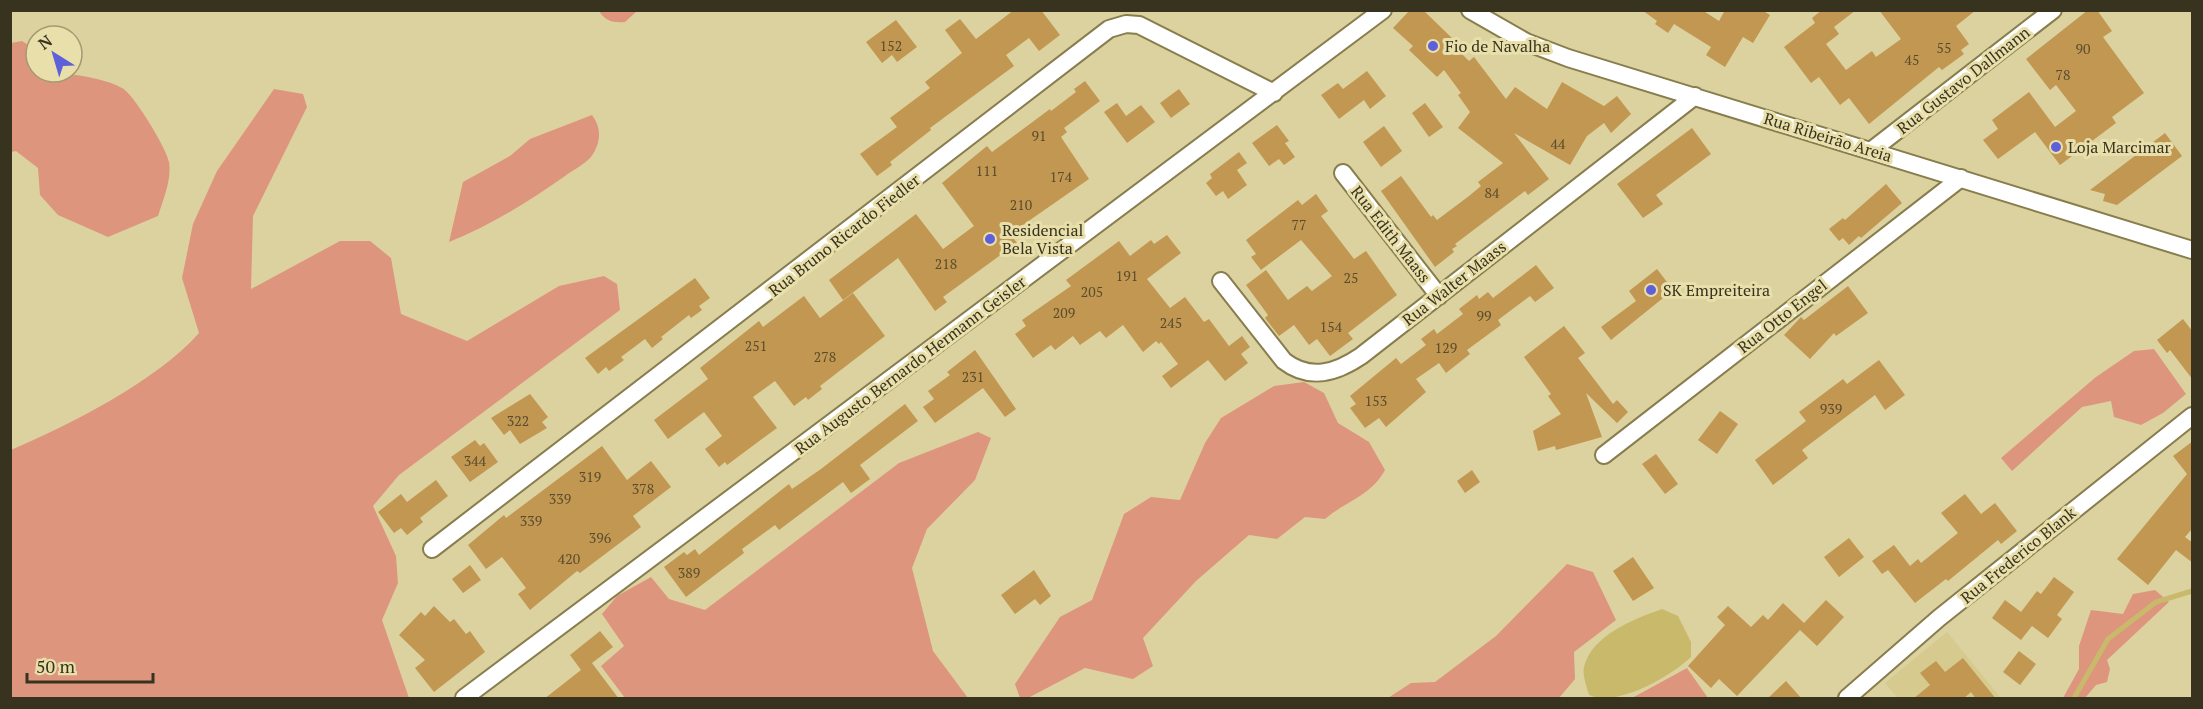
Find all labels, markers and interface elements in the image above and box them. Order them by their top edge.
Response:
street label: Rua Gustavo Dallmann [1892,21,2034,139]
north arrow [24,24,84,84]
text: N [34,30,56,54]
place label: Fio de Navalha [1445,35,1550,57]
house number: 152 [880,36,902,55]
house number: 55 [1937,38,1951,57]
marker: Fio de Navalha [1426,39,1440,53]
house number: 90 [2076,39,2090,58]
house number: 45 [1905,50,1919,69]
house number: 78 [2056,65,2070,84]
street label: Rua Ribeirão Areia [1761,107,1895,167]
house number: 91 [1032,126,1046,145]
house number: 44 [1551,134,1566,153]
place label: Loja Marcimar [2068,136,2171,158]
marker: Loja Marcimar [2049,140,2063,154]
house number: 111 [976,161,998,180]
house number: 174 [1050,167,1073,186]
street label: Rua Bruno Ricardo Fiedler [764,168,925,301]
street label: Rua Edith Maass [1346,181,1436,287]
house number: 84 [1485,183,1500,202]
house number: 210 [1010,195,1032,214]
house number: 77 [1292,215,1306,234]
place label: Residencial Bela Vista [1002,219,1083,259]
marker: Residencial Bela Vista [983,232,997,246]
street label: Rua Walter Maass [1398,235,1510,330]
house number: 218 [935,254,957,273]
house number: 191 [1116,266,1138,285]
house number: 25 [1344,268,1358,287]
street label: Rua Augusto Bernardo Hermann Geisler [790,270,1031,459]
street label: Rua Otto Engel [1733,274,1831,358]
place label: SK Empreiteira [1663,279,1770,301]
house number: 205 [1081,282,1103,301]
marker: SK Empreiteira [1644,283,1658,297]
house number: 209 [1053,303,1075,322]
house number: 99 [1477,306,1491,325]
house number: 245 [1160,313,1182,332]
house number: 154 [1320,317,1343,336]
house number: 251 [745,336,767,355]
house number: 129 [1435,338,1457,357]
house number: 278 [814,347,836,366]
house number: 231 [962,367,984,386]
house number: 153 [1365,391,1387,410]
house number: 939 [1820,399,1842,418]
house number: 322 [507,411,529,430]
house number: 344 [464,451,487,470]
house number: 319 [579,467,601,486]
house number: 378 [632,479,654,498]
house number: 339 [549,489,571,508]
street label: Rua Frederico Blank [1956,501,2081,608]
house number: 339 [520,511,542,530]
house number: 396 [589,528,612,547]
house number: 420 [558,549,580,568]
house number: 389 [678,563,700,582]
scale bar [27,646,153,684]
text: 50 m [36,654,76,678]

